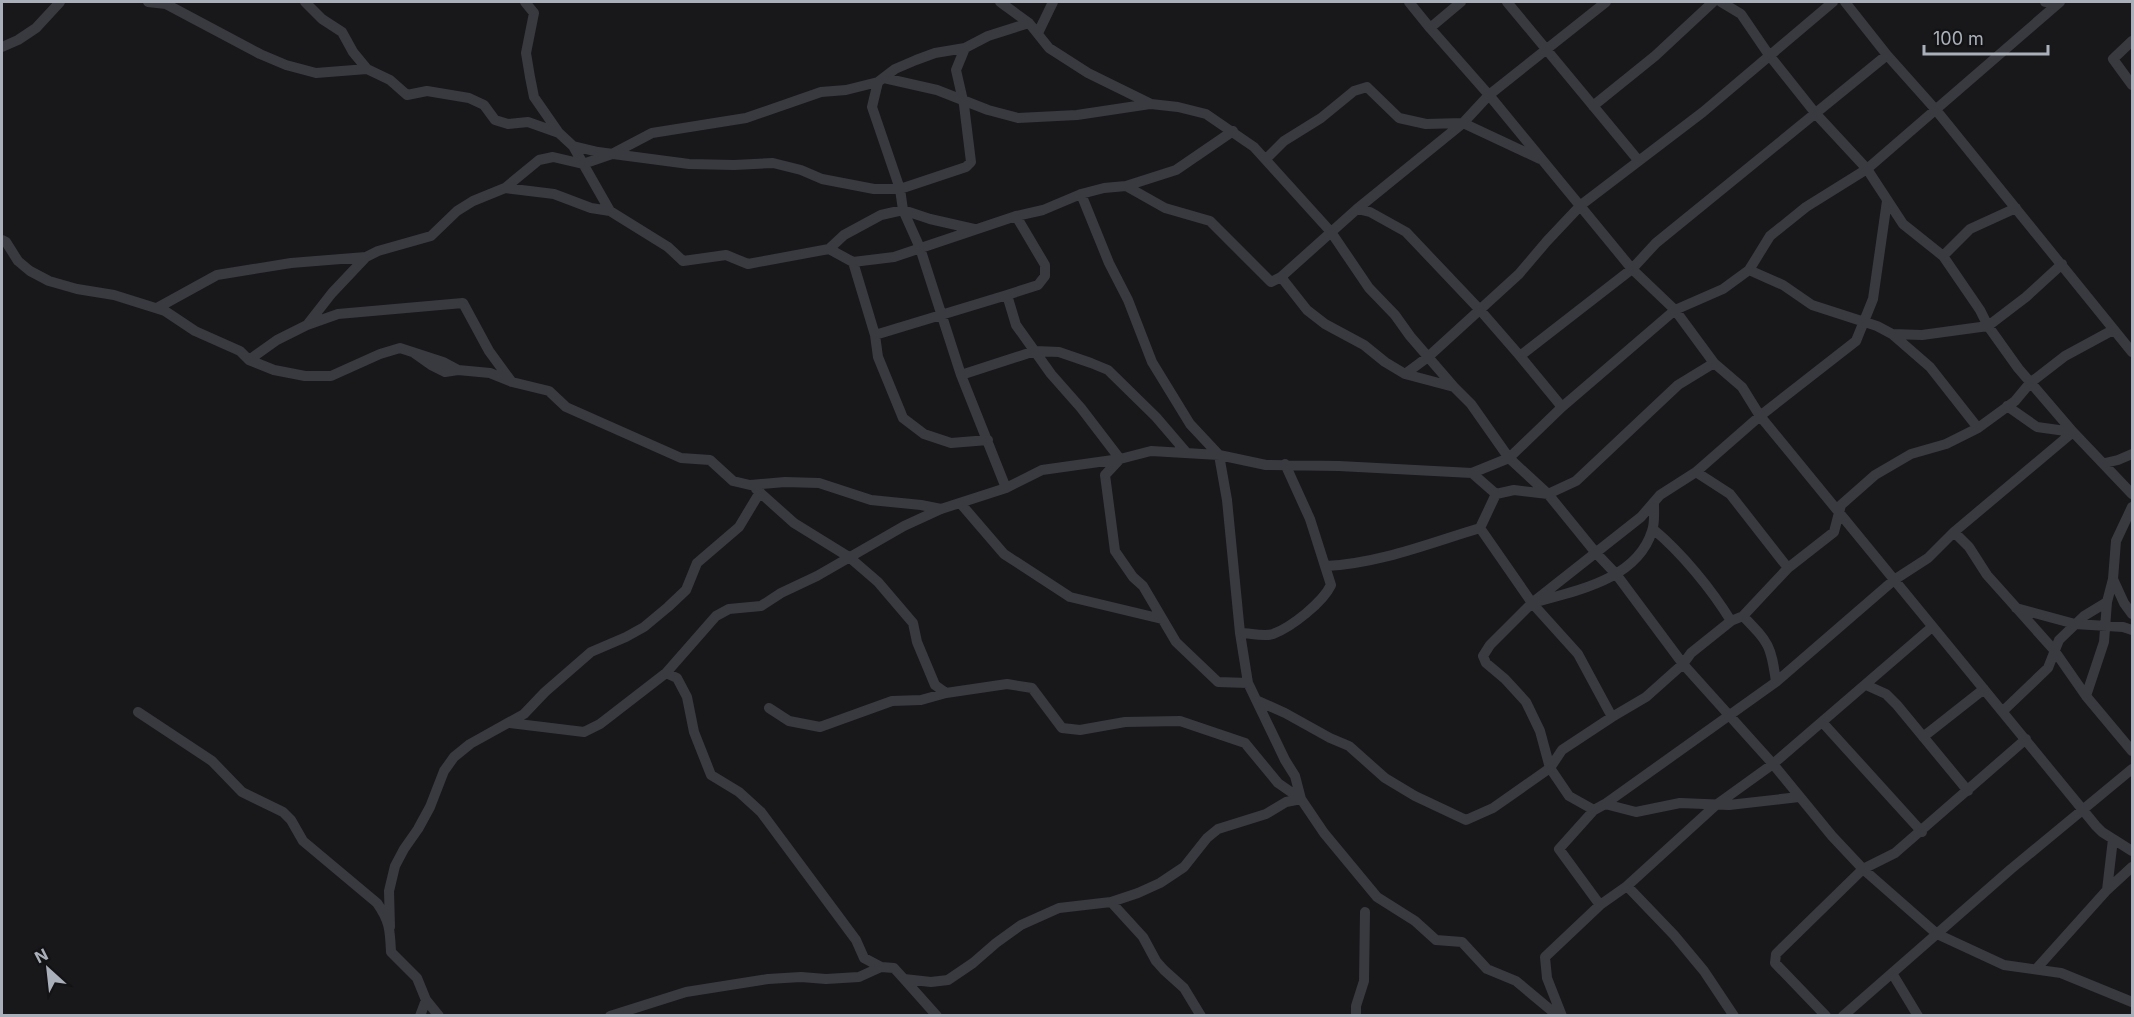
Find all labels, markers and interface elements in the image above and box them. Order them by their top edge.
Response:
scale bar [1924,18,2048,56]
text: 100 m [1933,28,1984,49]
north arrow [18,939,78,999]
text: N [31,944,51,967]

